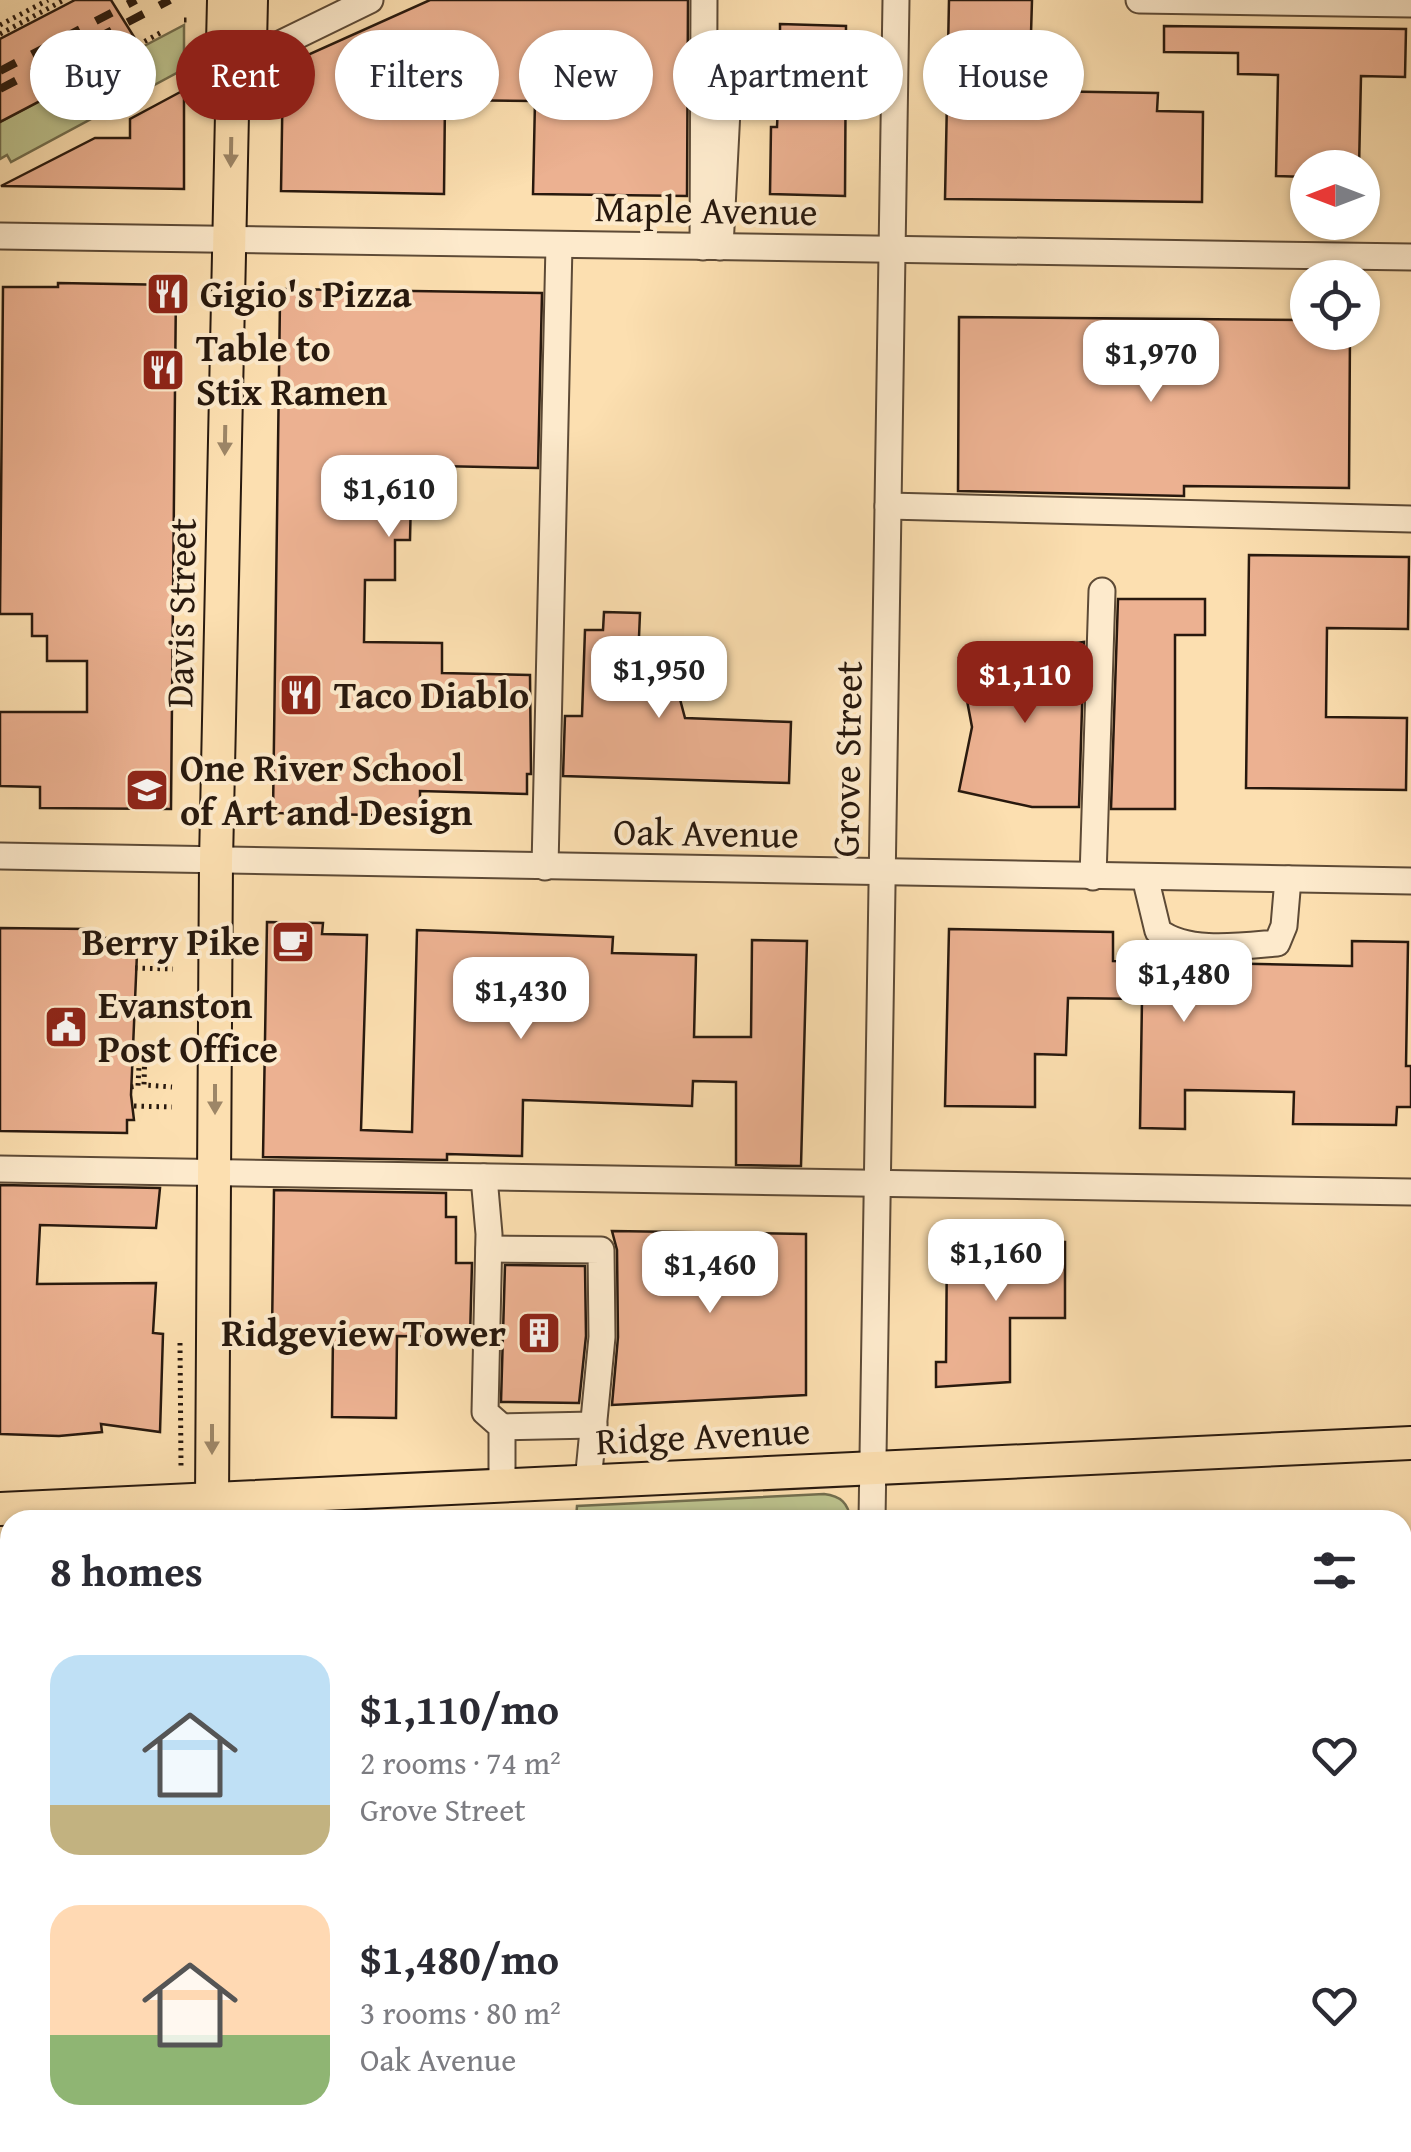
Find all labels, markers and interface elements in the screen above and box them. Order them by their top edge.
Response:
chip: Buy [30,30,156,120]
chip: Rent [176,30,315,120]
chip: Filters [335,30,499,120]
chip: New [519,30,653,120]
chip: Apartment [673,30,903,120]
chip: House [923,30,1084,120]
one-way arrow [222,137,238,169]
north arrow [1290,150,1380,240]
map controls [1290,150,1380,350]
street label: Maple Avenue [594,179,818,239]
button: locate [1290,260,1380,350]
place label: Gigio's Pizza [200,265,412,321]
restaurant icon: Gigio's Pizza [145,271,191,317]
place label: Table to Stix Ramen [196,319,388,419]
pin: $1,970 [1070,320,1232,405]
text: $1,970 [1105,329,1197,376]
restaurant icon: Table to Stix Ramen [140,347,186,393]
one-way arrow [216,424,232,456]
pin: $1,610 [308,455,470,540]
text: $1,610 [343,464,435,511]
street label: Davis Street [150,518,210,708]
pin: $1,950 [578,636,740,721]
pin: $1,110 [944,641,1106,726]
text: $1,950 [613,645,705,692]
text: $1,110 [979,650,1071,697]
street label: Grove Street [816,660,876,858]
place label: Taco Diablo [334,666,529,722]
restaurant icon: Taco Diablo [278,672,324,718]
place label: One River School of Art and Design [180,739,473,839]
school or university icon: One River School of Art and Design [124,767,170,813]
street label: Oak Avenue [613,802,799,862]
place label: Berry Pike [82,913,260,969]
cafe icon: Berry Pike [270,919,316,965]
pin: $1,480 [1103,940,1265,1025]
text: $1,480 [1138,949,1230,996]
pin: $1,430 [440,957,602,1042]
text: $1,430 [475,966,567,1013]
place label: Evanston Post Office [98,976,278,1076]
public building icon: Evanston Post Office [43,1004,89,1050]
one-way arrow [206,1083,222,1115]
pin: $1,160 [915,1219,1077,1304]
text: $1,160 [950,1228,1042,1275]
pin: $1,460 [629,1231,791,1316]
text: $1,460 [664,1240,756,1287]
place label: Ridgeview Tower [221,1304,507,1360]
building icon: Ridgeview Tower [516,1310,562,1356]
street label: Ridge Avenue [594,1401,812,1469]
one-way arrow [204,1423,220,1455]
text: 8 homes [50,1540,203,1601]
icon: filters [1307,1543,1362,1598]
text: $1,110/mo [360,1678,559,1739]
icon: home [130,1695,250,1815]
icon: heart [1307,1728,1362,1783]
text: 2 rooms · 74 m² [360,1739,561,1786]
text: Grove Street [360,1786,525,1833]
text: $1,480/mo [360,1928,559,1989]
icon: home [130,1945,250,2065]
icon: heart [1307,1978,1362,2033]
text: 3 rooms · 80 m² [360,1989,561,2036]
text: Oak Avenue [360,2036,516,2083]

